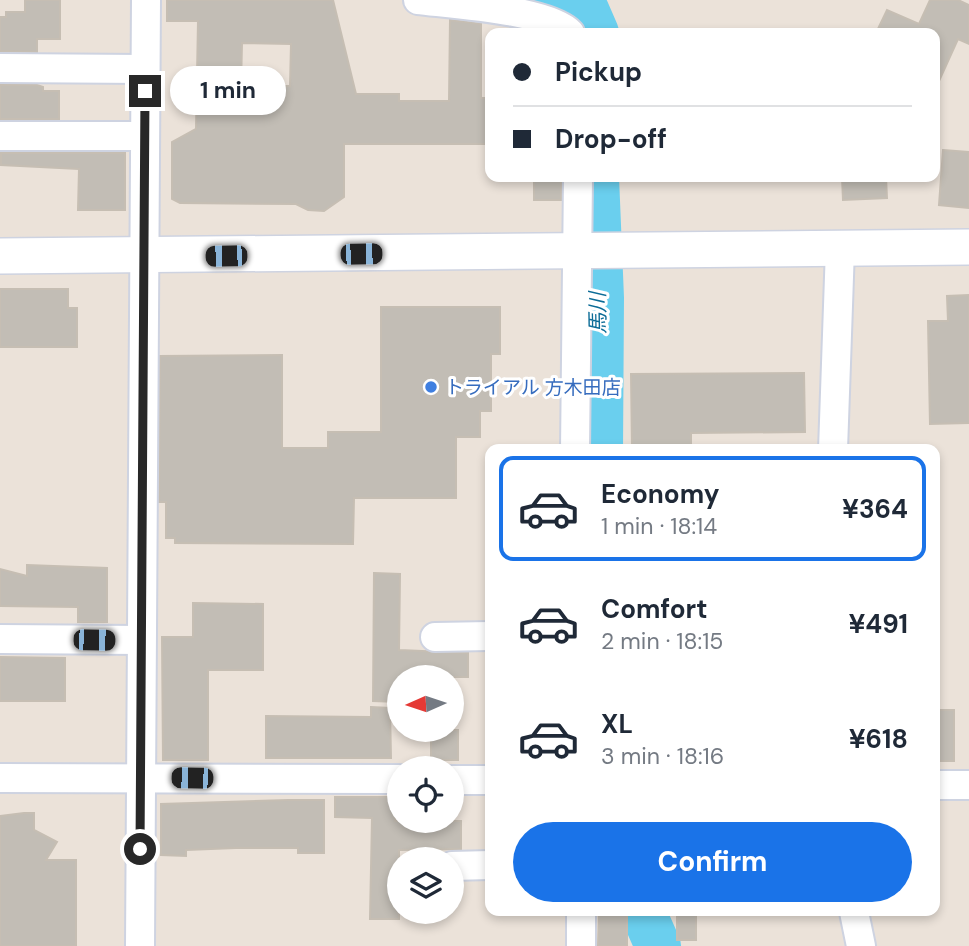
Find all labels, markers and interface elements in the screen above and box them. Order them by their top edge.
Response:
text: Pickup [555,55,642,89]
callout: 1 min [170,66,285,116]
route end [129,75,161,107]
text: 1 min [200,75,256,105]
text: Drop-off [555,122,667,156]
car [340,243,383,265]
car [205,245,248,267]
water label: 馬川 [584,290,612,334]
place label: トライアル 方木田店 [445,375,621,400]
marker: トライアル 方木田店 [423,379,439,395]
icon: car [517,477,580,540]
text: Economy [601,477,719,511]
text: ¥364 [842,492,908,526]
text: 1 min · 18:14 [601,511,717,541]
icon: car [517,592,580,655]
text: Comfort [601,592,707,626]
text: ¥491 [848,607,908,641]
text: 2 min · 18:15 [601,626,723,656]
car [73,629,116,651]
north arrow [387,665,464,742]
map controls [387,665,464,924]
icon: car [517,707,580,770]
text: XL [601,707,633,741]
text: ¥618 [849,722,908,756]
text: 3 min · 18:16 [601,741,724,771]
button: locate [387,756,464,833]
car [171,767,214,789]
button: Confirm [513,822,912,902]
route start [124,833,156,865]
button: layers [387,847,464,924]

